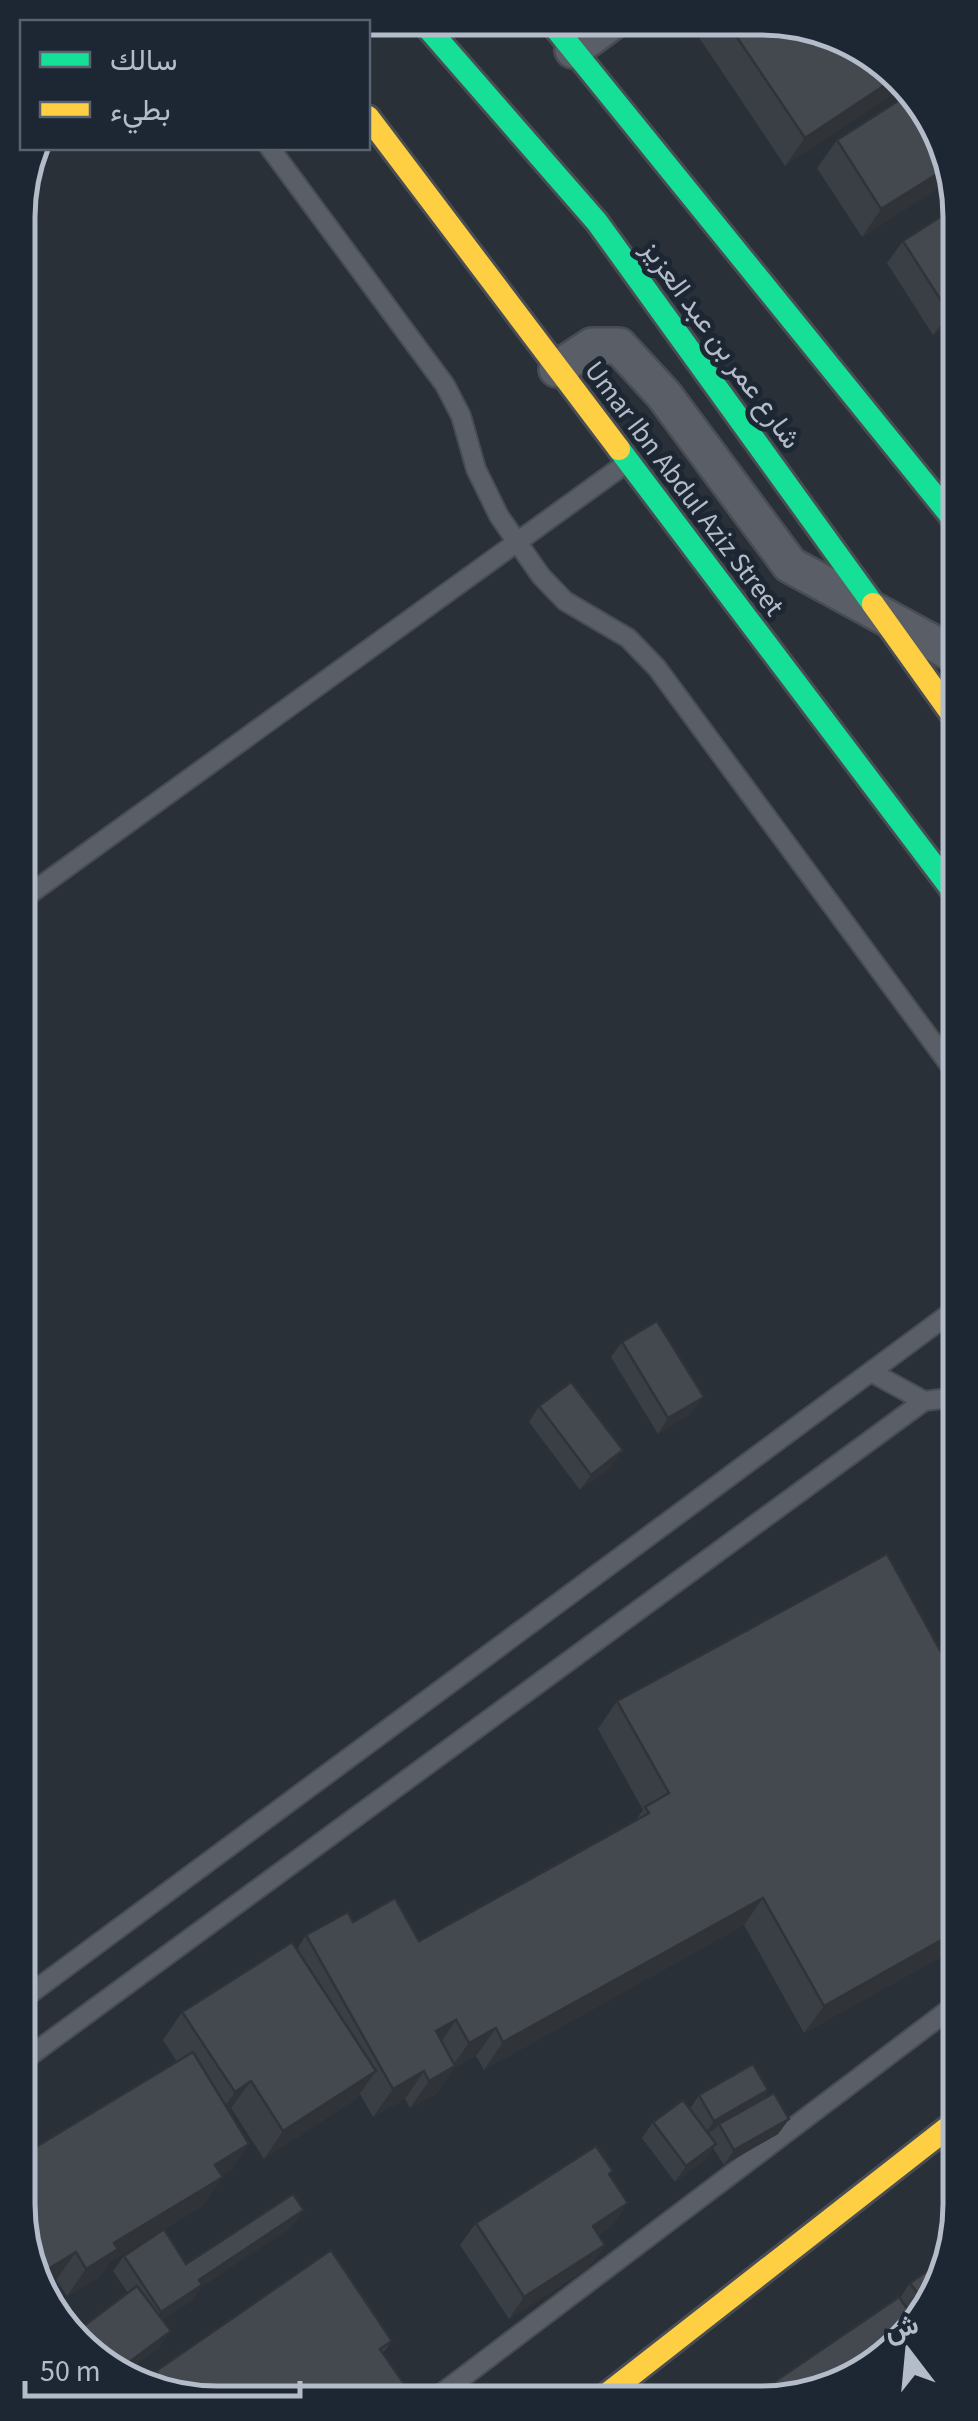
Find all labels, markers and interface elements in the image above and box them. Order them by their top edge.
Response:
legend [20,20,370,150]
text: سالك [110,39,177,82]
text: بطيء [110,89,171,134]
street label: شارع عمر بن عبد العزيز [631,231,811,457]
street label: Umar Ibn Abdul Aziz Street [575,353,794,625]
north arrow [858,2301,958,2401]
text: ش [880,2304,923,2352]
scale bar [25,2336,300,2398]
text: 50 m [40,2350,101,2393]

